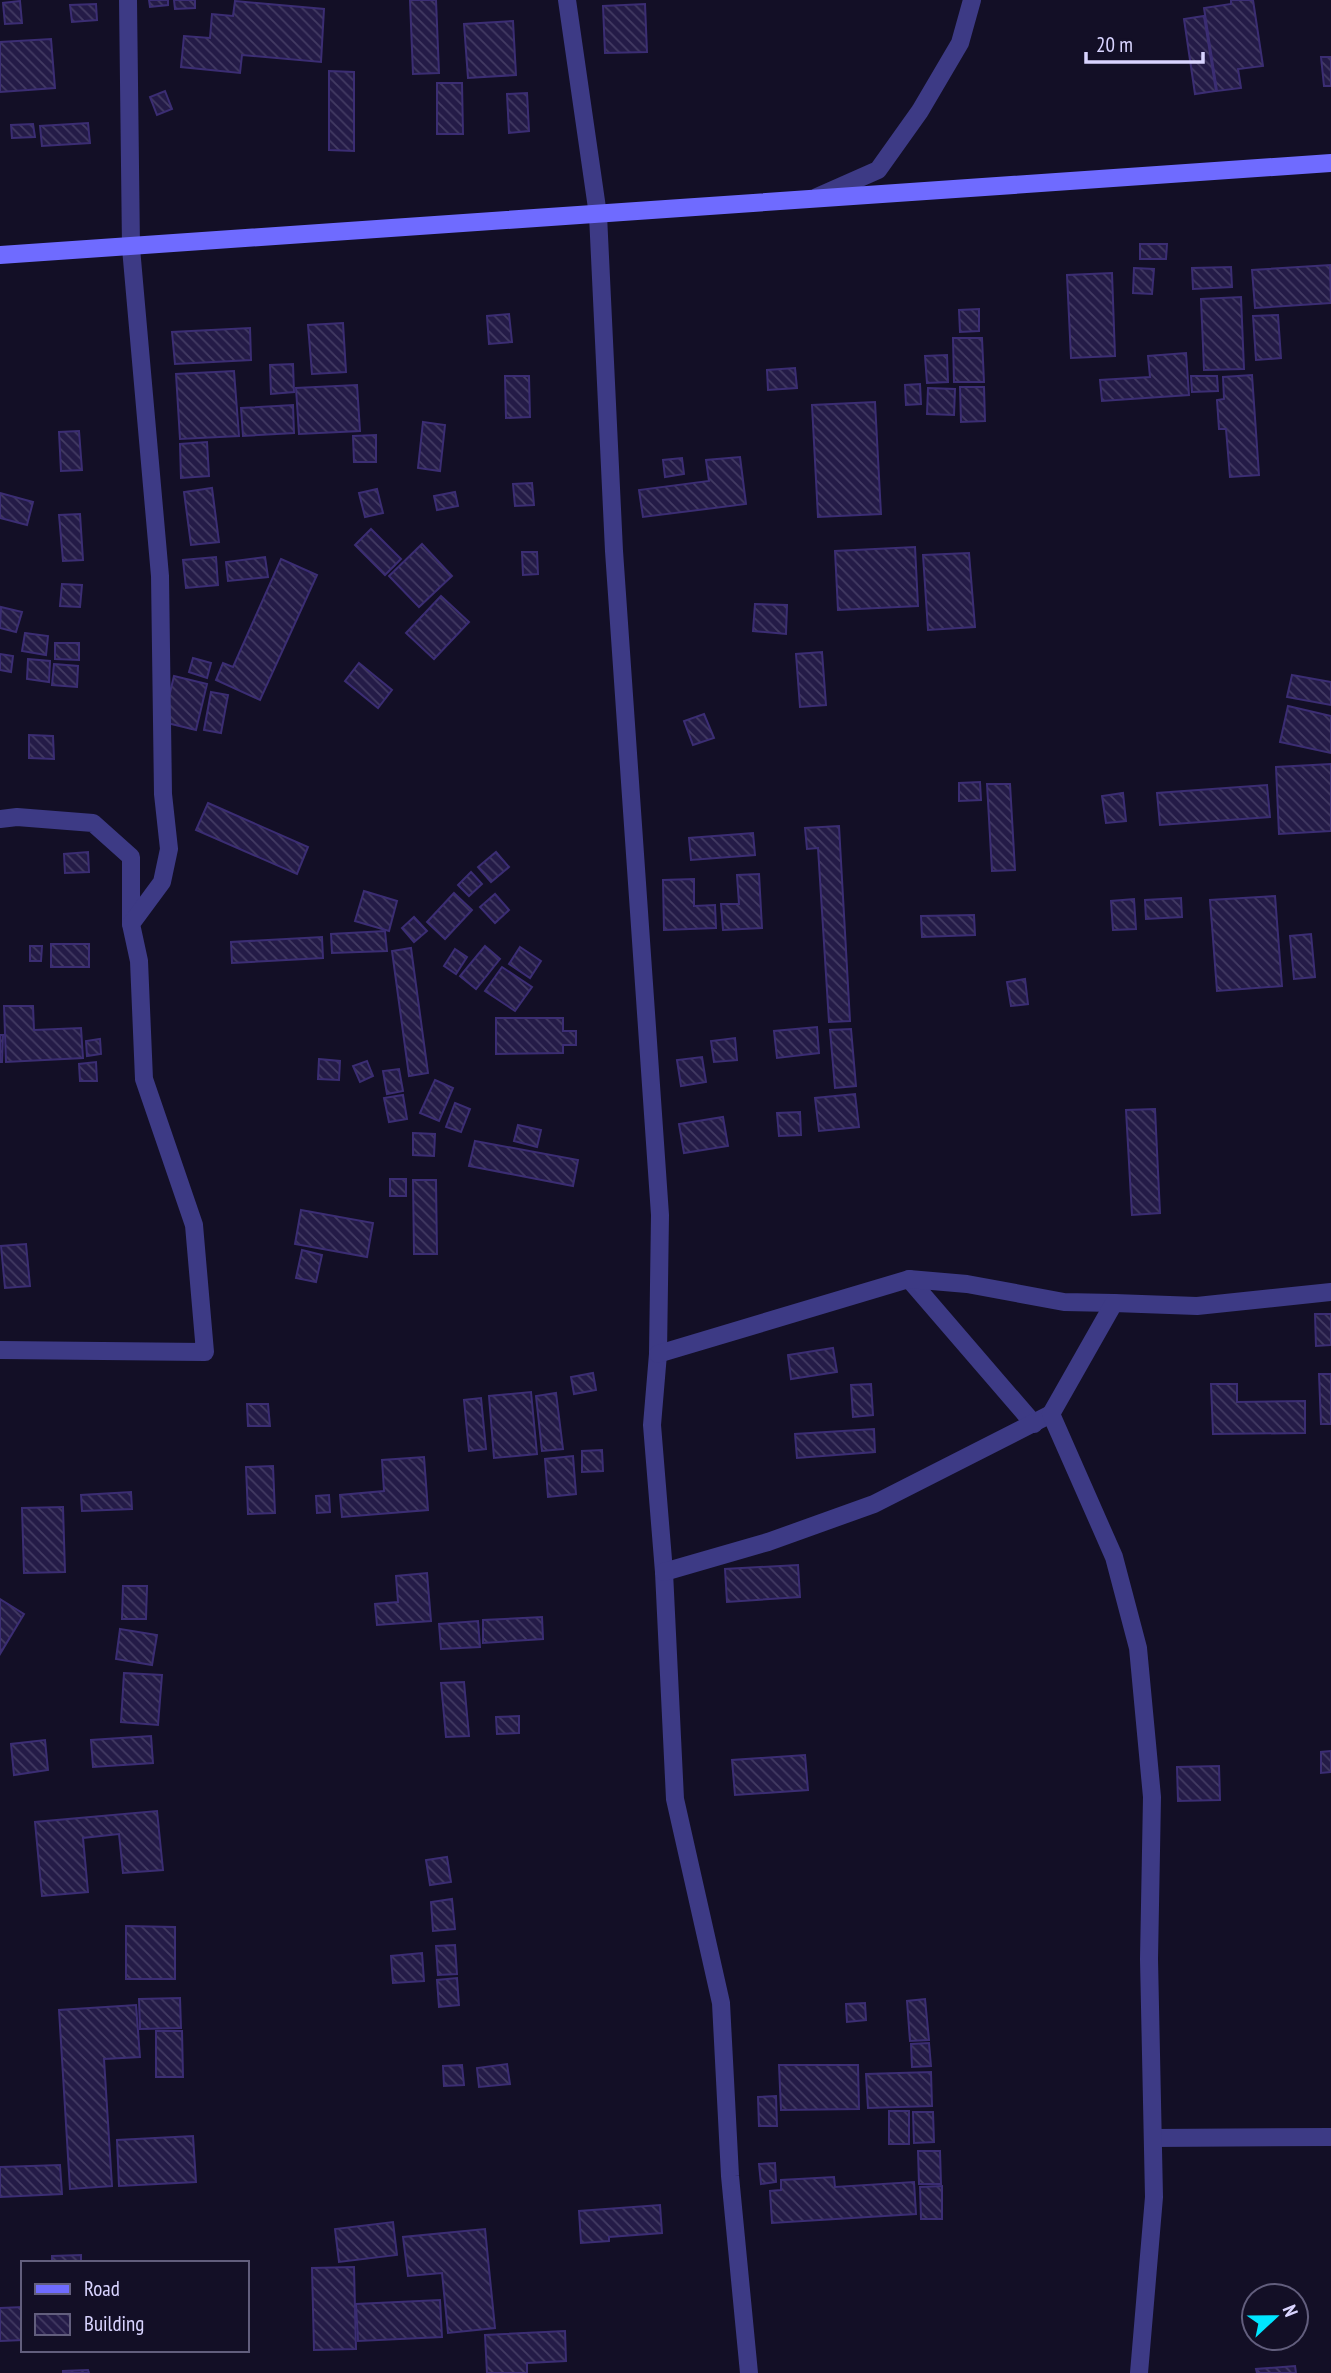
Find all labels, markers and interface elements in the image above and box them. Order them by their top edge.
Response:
scale bar [1086,21,1203,65]
text: 20 m [1096,31,1133,58]
legend [21,2261,248,2352]
text: Road [84,2275,120,2302]
north arrow [1240,2282,1310,2352]
text: N [1278,2301,1304,2320]
text: Building [84,2310,144,2337]

